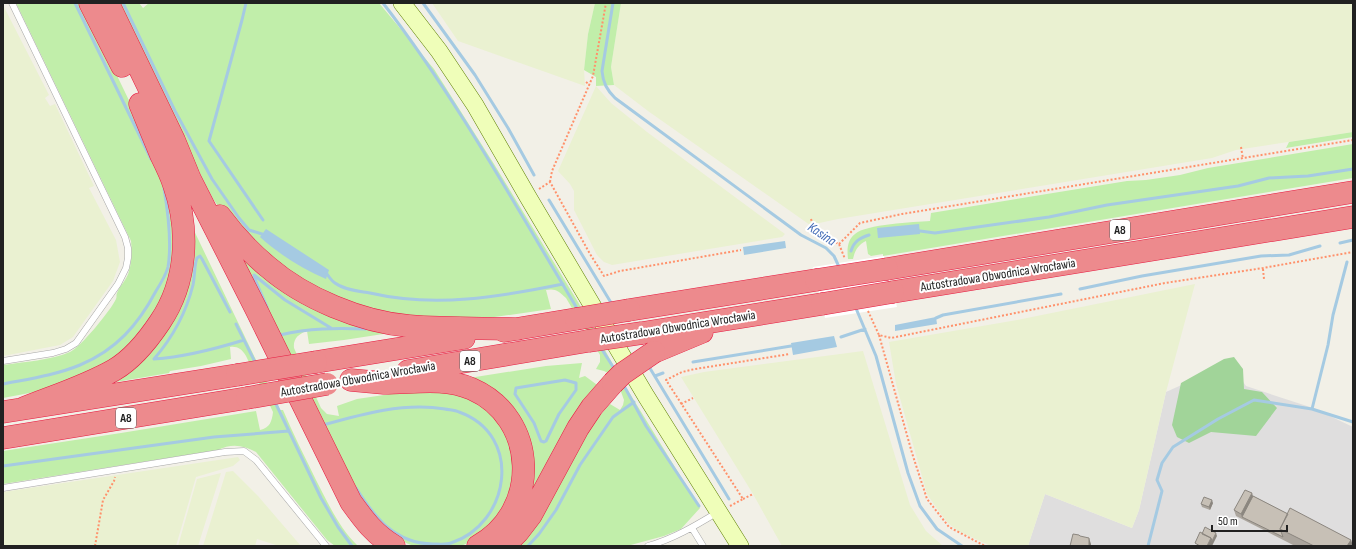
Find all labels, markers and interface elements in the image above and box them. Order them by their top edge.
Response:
water label: Kasina [805,218,840,250]
road number: A8 [1110,220,1130,240]
street label: Autostradowa Obwodnica Wrocławia [918,255,1077,295]
street label: Autostradowa Obwodnica Wrocławia [598,307,757,347]
road number: A8 [460,351,480,371]
street label: Autostradowa Obwodnica Wrocławia [278,358,437,401]
road number: A8 [116,408,136,428]
scale bar [1212,507,1287,533]
text: 50 m [1218,514,1238,529]

